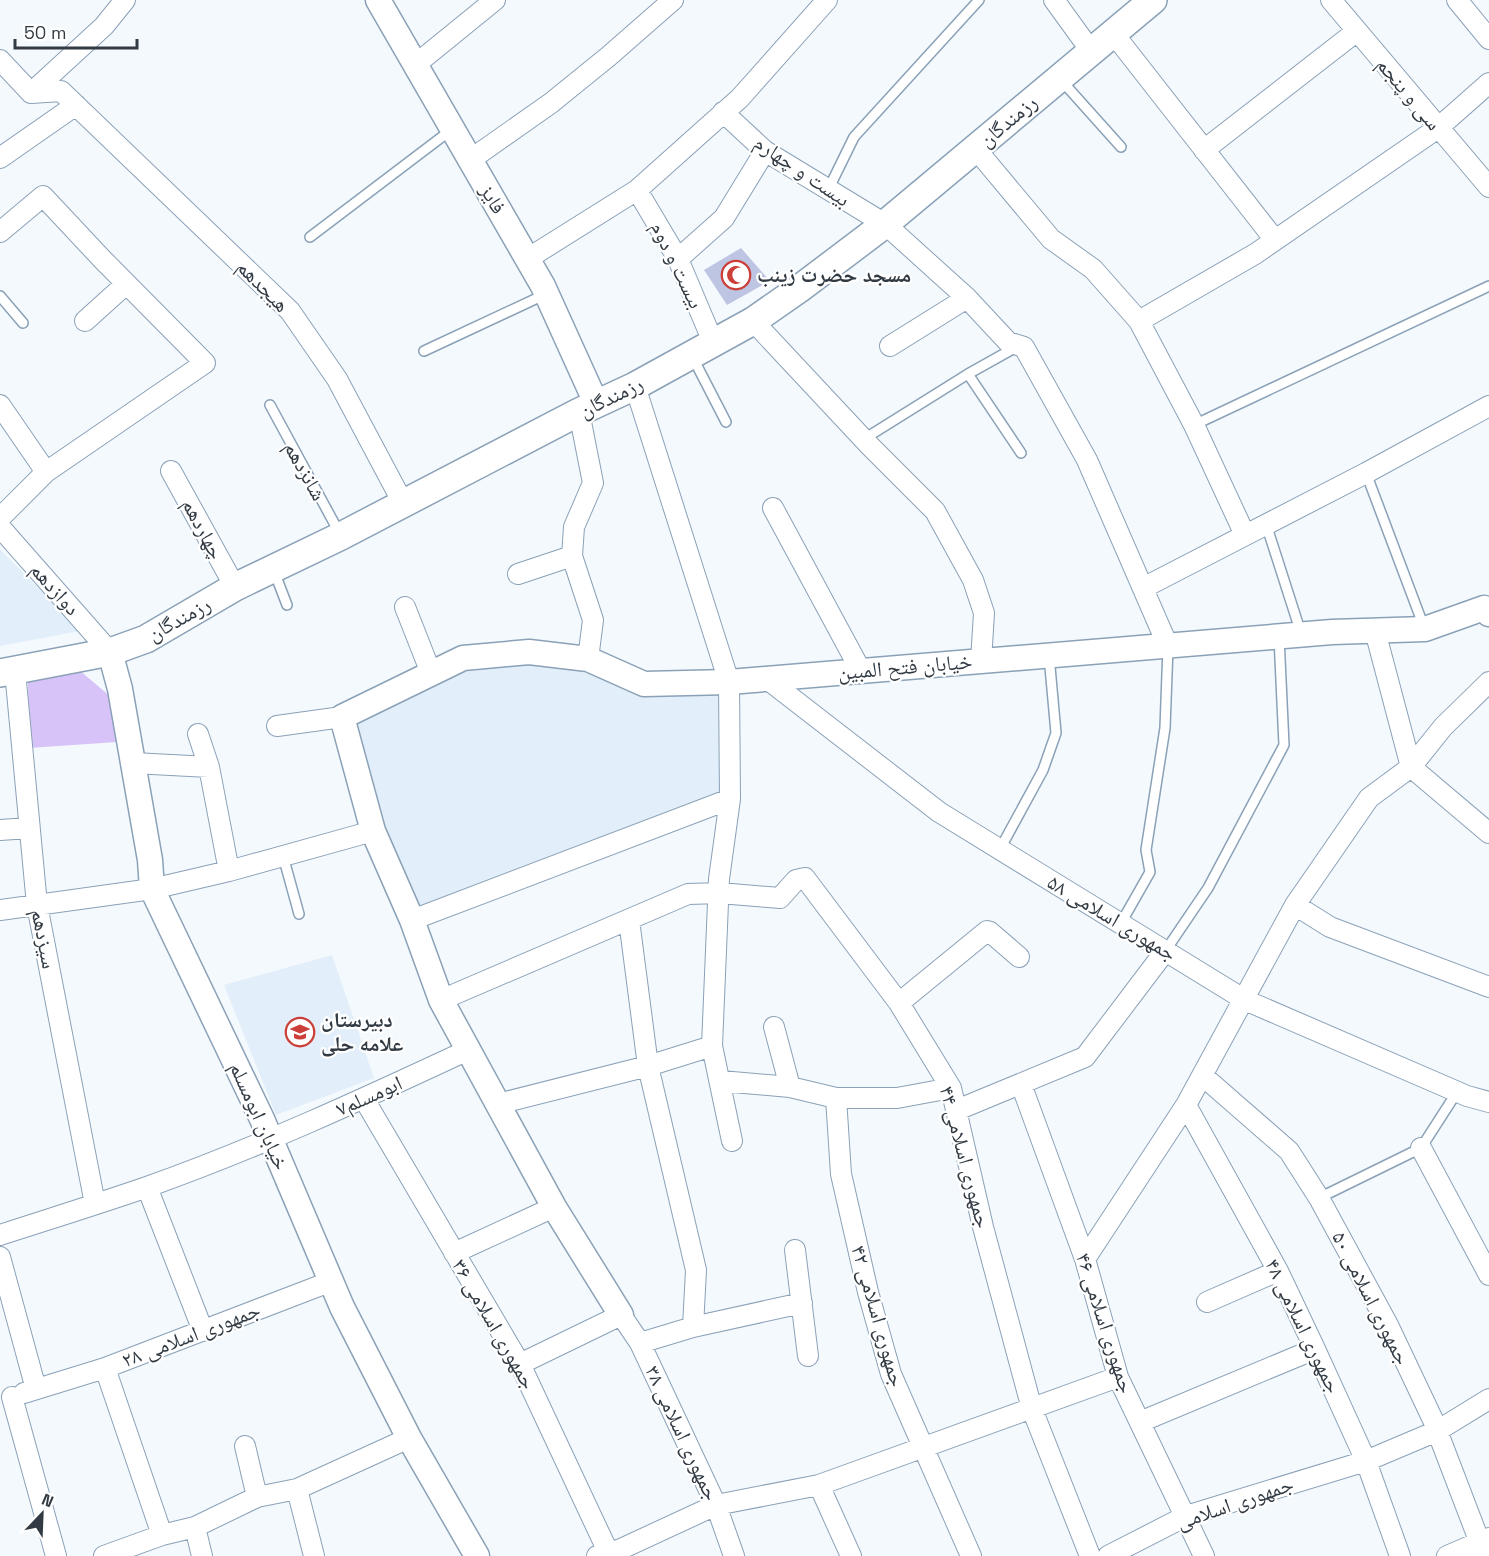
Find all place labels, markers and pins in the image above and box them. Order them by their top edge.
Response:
mosque icon: مسجد حضرت زینب [720,259,752,291]
place label: مسجد حضرت زینب [757,261,911,288]
place label: دبیرستان علامه حلی [321,1006,404,1057]
school or university icon: دبیرستان علامه حلی [284,1016,316,1048]

